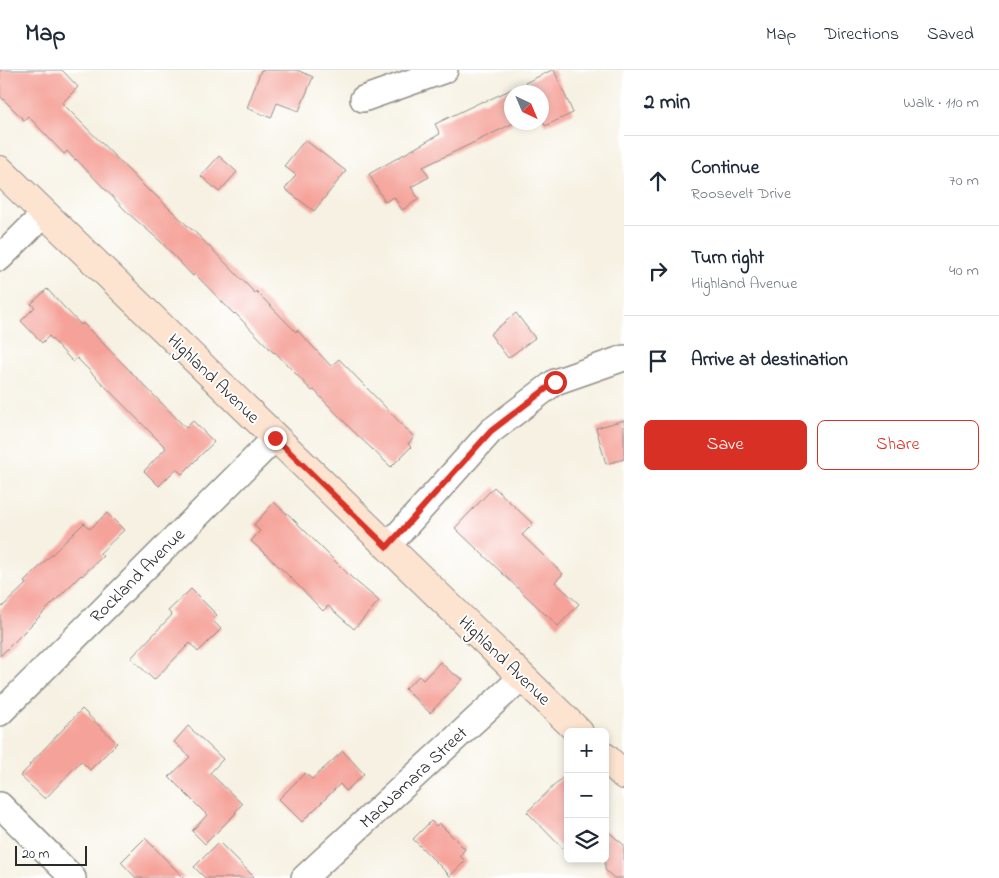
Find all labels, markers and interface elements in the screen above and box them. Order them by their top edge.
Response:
text: Map [25,17,66,52]
text: Map [766,22,796,48]
text: Directions [824,22,899,48]
text: Saved [927,22,974,48]
north arrow [504,85,549,130]
text: 2 min [644,88,690,118]
text: Walk · 110 m [903,91,979,115]
text: Continue [691,155,759,182]
icon: ahead [644,167,672,195]
text: 70 m [949,169,979,193]
text: Roosevelt Drive [691,182,791,206]
text: Turn right [691,245,764,272]
icon: right [644,257,672,285]
text: 40 m [949,259,979,283]
text: Highland Avenue [691,272,797,296]
street label: Highland Avenue [160,329,265,432]
icon: arrive [644,347,672,375]
text: Arrive at destination [691,347,848,374]
route start [544,371,567,394]
button: Save [644,420,807,470]
button: Share [817,420,979,470]
route end [264,427,287,450]
street label: Rockland Avenue [85,522,193,630]
street label: Highland Avenue [451,611,556,714]
street label: MacNamara Street [355,721,474,835]
map controls [564,728,609,863]
button: + [564,728,609,773]
button: − [564,773,609,818]
button: layers [564,818,609,863]
scale bar [15,843,88,866]
text: 20 m [22,844,49,865]

